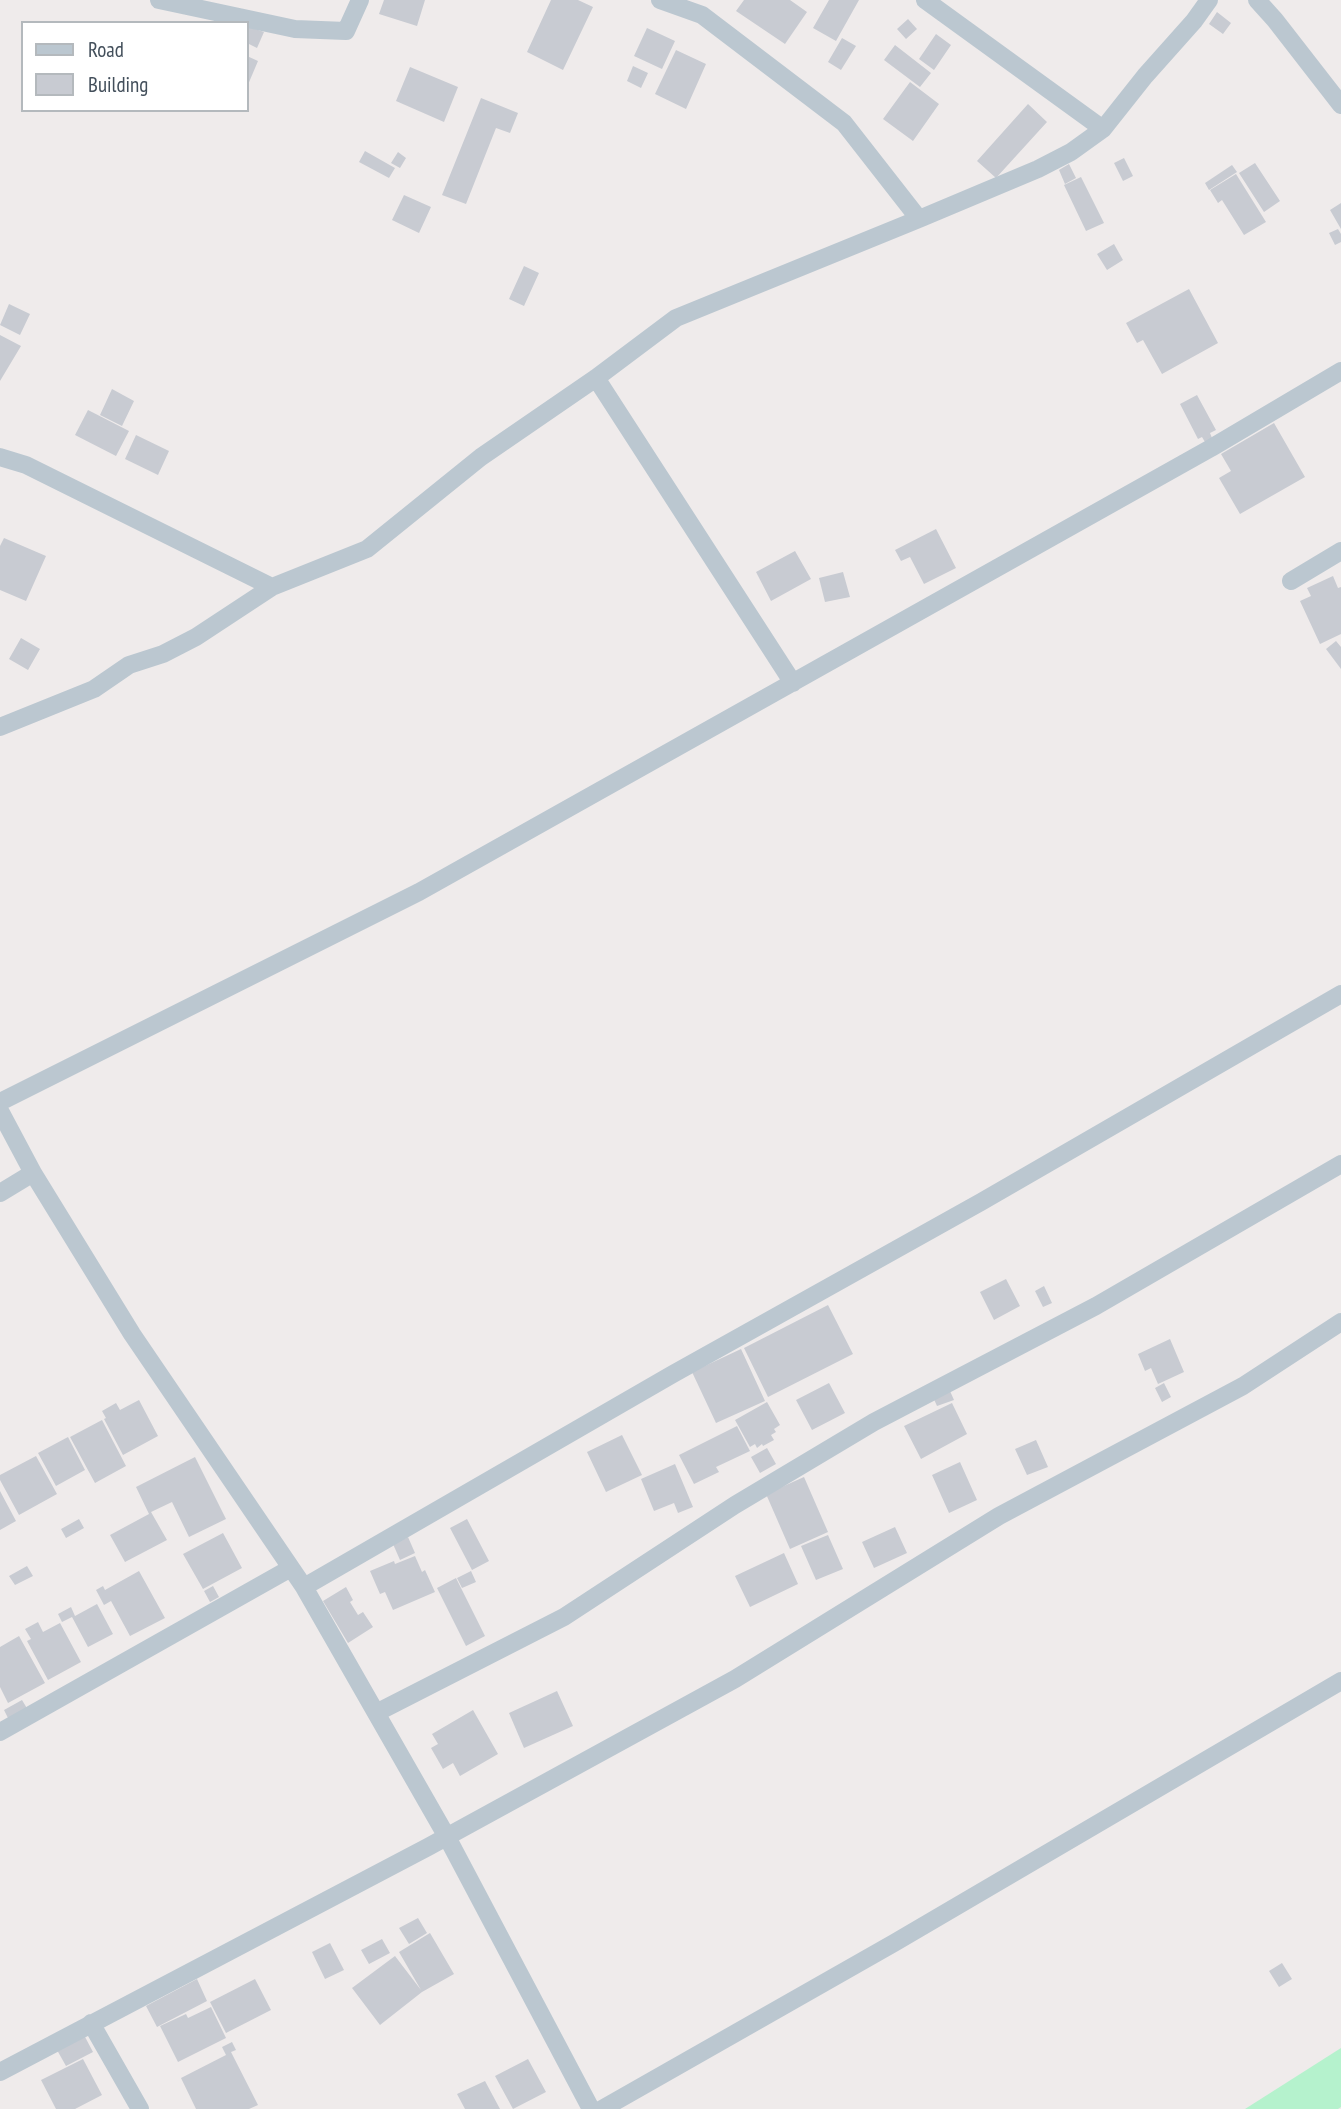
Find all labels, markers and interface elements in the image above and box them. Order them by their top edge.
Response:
legend [21,21,248,112]
text: Road [88,36,124,63]
text: Building [88,71,148,98]

